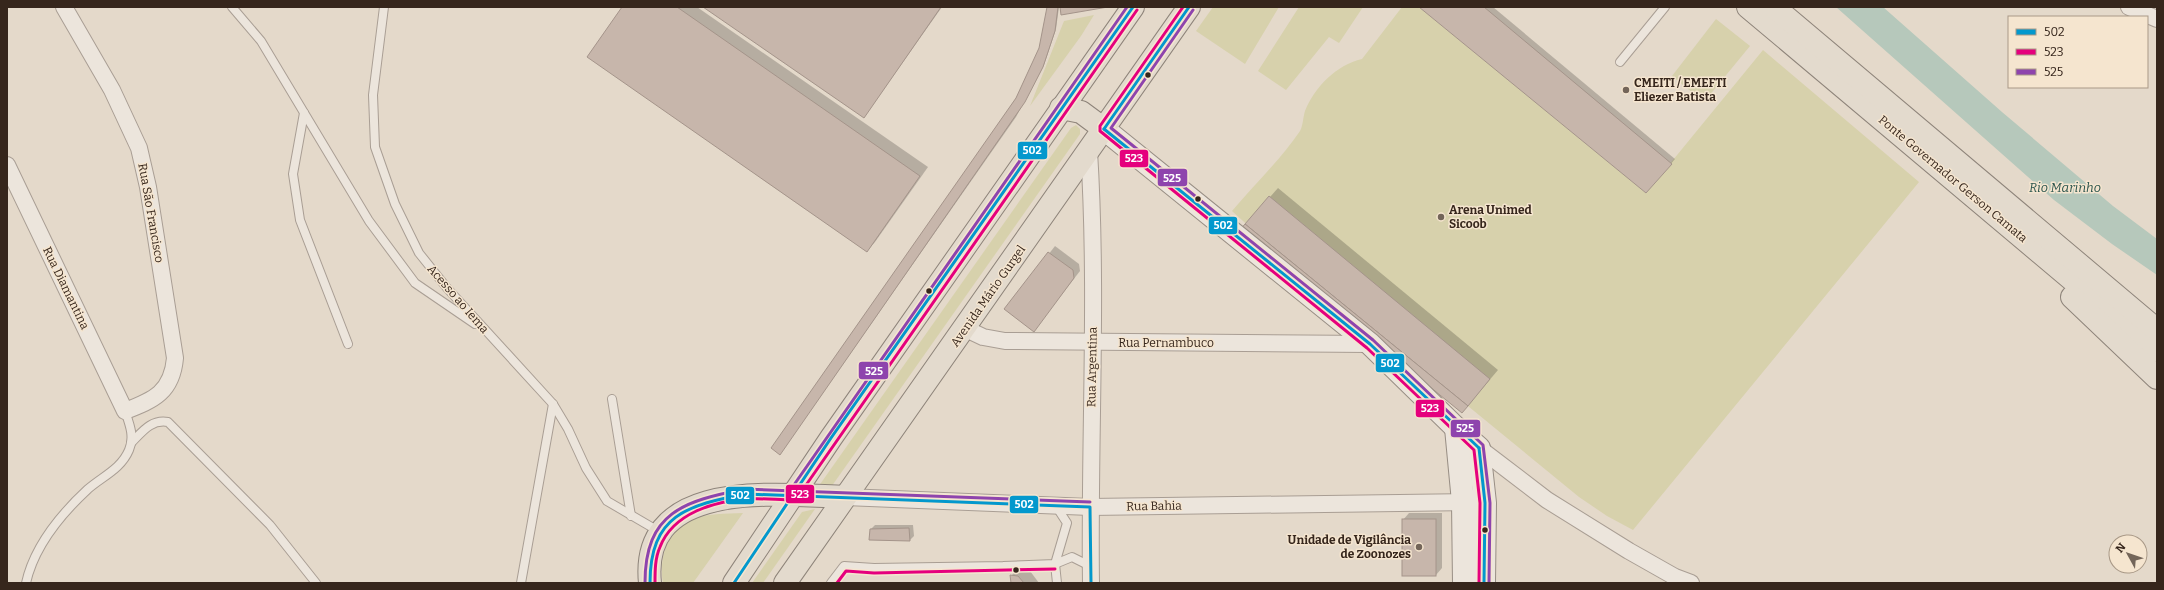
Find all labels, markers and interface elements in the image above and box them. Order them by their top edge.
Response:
legend [2008,16,2148,88]
text: 502 [2044,25,2065,39]
text: 523 [2044,45,2064,59]
text: 525 [2044,65,2063,79]
unlabelled marker [1143,70,1153,80]
place label: CMEITI / EMEFTI Eliezer Batista [1634,76,1727,104]
marker: CMEITI / EMEFTI Eliezer Batista [1621,85,1631,95]
street label: Ponte Governador Gerson Camata [1876,113,2031,246]
line badge: 502 [1017,141,1048,160]
text: 502 [1022,144,1042,157]
line badge: 523 [1119,149,1149,168]
text: 523 [1125,152,1143,165]
street label: Rua São Francisco [135,162,167,264]
line badge: 525 [1157,168,1188,187]
text: 525 [1163,172,1181,185]
water label: Rio Marinho [2029,180,2101,195]
unlabelled marker [1193,194,1203,204]
place label: Arena Unimed Sicoob [1449,203,1533,231]
marker: Arena Unimed Sicoob [1436,212,1446,222]
line badge: 502 [1208,216,1238,235]
text: 502 [1213,219,1233,232]
street label: Avenida Mário Gurgel [948,242,1029,349]
street label: Rua Diamantina [40,244,92,332]
street label: Acesso ao Iema [425,262,492,336]
unlabelled marker [924,286,934,296]
street label: Rua Argentina [1084,326,1100,407]
street label: Rua Pernambuco [1118,336,1214,350]
line badge: 502 [1375,353,1405,373]
text: 502 [1380,357,1400,370]
line badge: 525 [858,361,889,380]
text: 525 [865,365,883,378]
line badge: 523 [1415,399,1445,418]
text: 523 [1421,402,1439,415]
line badge: 525 [1450,419,1481,438]
text: 525 [1456,422,1474,435]
line badge: 523 [785,484,815,504]
line badge: 502 [725,486,755,505]
text: 523 [791,488,809,501]
text: 502 [730,489,750,502]
line badge: 502 [1009,495,1039,514]
text: 502 [1014,498,1034,511]
street label: Rua Bahia [1126,499,1182,513]
unlabelled marker [1480,525,1490,535]
place label: Unidade de Vigilância de Zoonozes [1288,533,1411,561]
north arrow [2108,534,2148,574]
text: N [2113,540,2129,555]
marker: Unidade de Vigilância de Zoonozes [1414,542,1424,552]
unlabelled marker [1011,565,1021,575]

